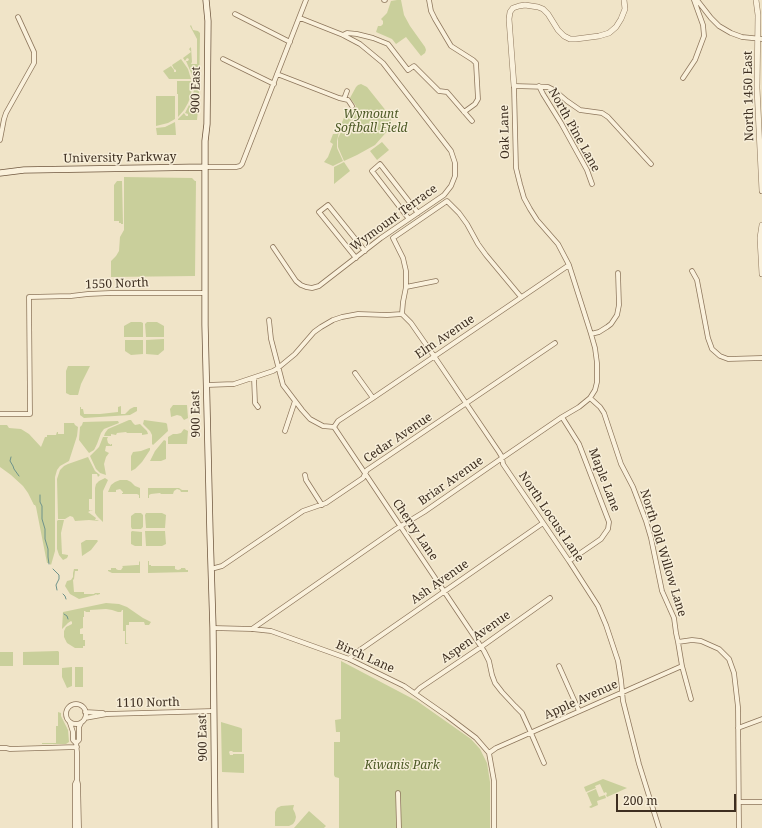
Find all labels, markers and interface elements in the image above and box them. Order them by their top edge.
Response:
street label: North 1450 East [741,51,757,141]
street label: 900 East [188,66,204,114]
street label: North Pine Lane [545,86,603,174]
street label: Oak Lane [497,105,513,159]
park label: Wymount Softball Field [335,108,407,136]
street label: University Parkway [63,150,177,166]
street label: Wymount Terrace [348,182,440,254]
street label: 1550 North [85,276,149,292]
street label: Elm Avenue [413,312,477,362]
street label: 900 East [188,390,204,438]
street label: Cedar Avenue [361,410,435,466]
street label: Maple Lane [585,446,623,514]
street label: Briar Avenue [416,453,486,509]
street label: North Locust Lane [515,469,587,565]
street label: North Old Willow Lane [637,488,689,618]
street label: Cherry Lane [389,497,441,563]
street label: Ash Avenue [408,557,472,607]
street label: Aspen Avenue [439,608,513,666]
street label: Birch Lane [334,638,396,676]
street label: Apple Avenue [542,677,620,723]
street label: 1110 North [116,695,180,711]
street label: 900 East [195,714,211,762]
park label: Kiwanis Park [364,759,440,773]
scale bar [618,786,738,812]
text: 200 m [623,792,658,809]

